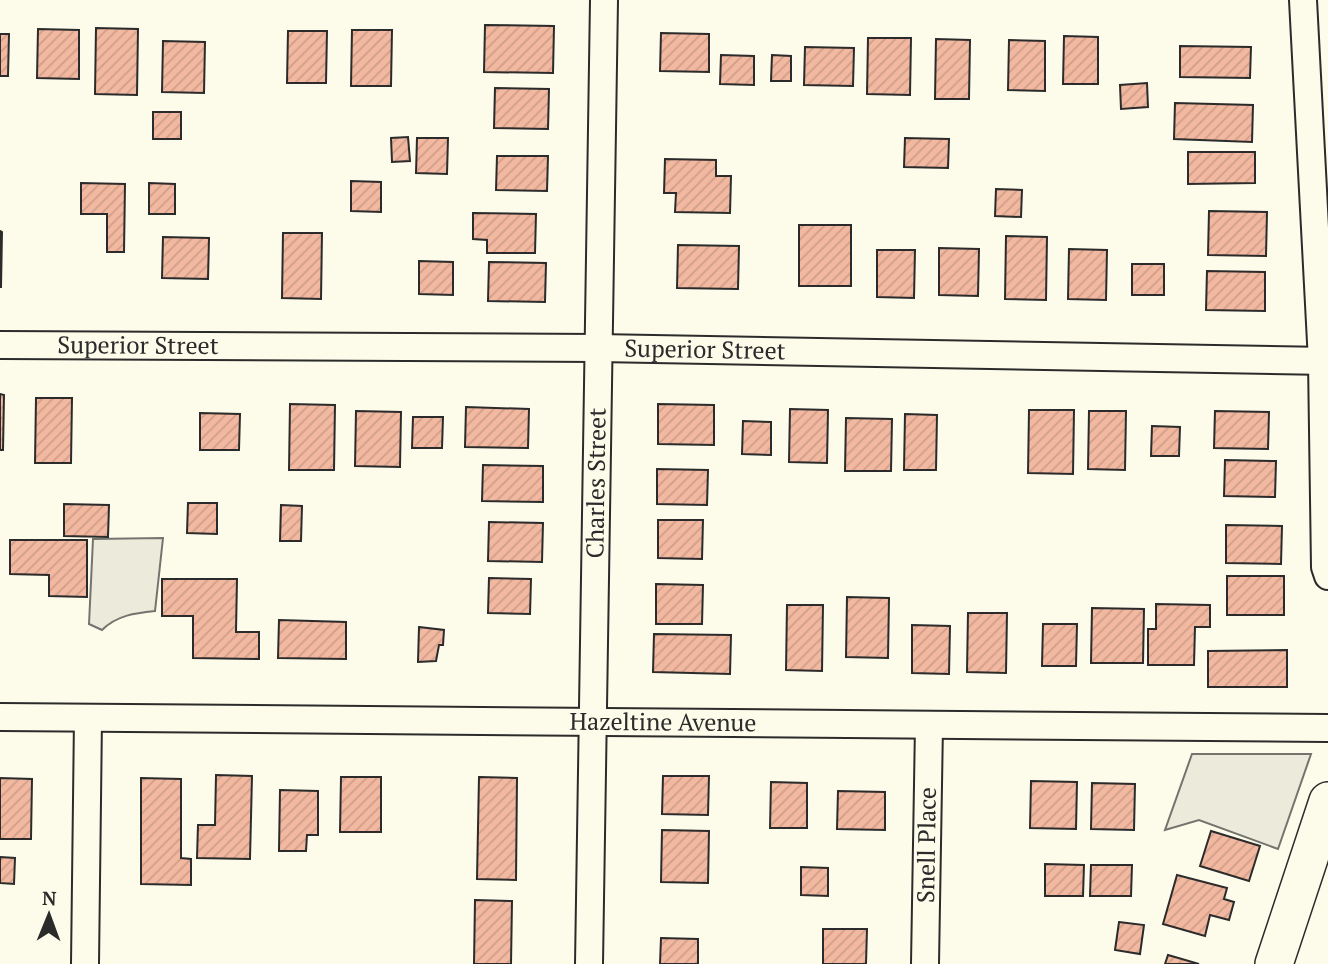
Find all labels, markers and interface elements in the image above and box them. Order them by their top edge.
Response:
street label: Superior Street [57,328,219,361]
street label: Superior Street [624,331,786,366]
street label: Charles Street [578,407,613,559]
street label: Hazeltine Avenue [569,705,757,738]
street label: Snell Place [909,787,943,903]
north arrow [14,880,84,950]
text: N [42,885,57,910]

